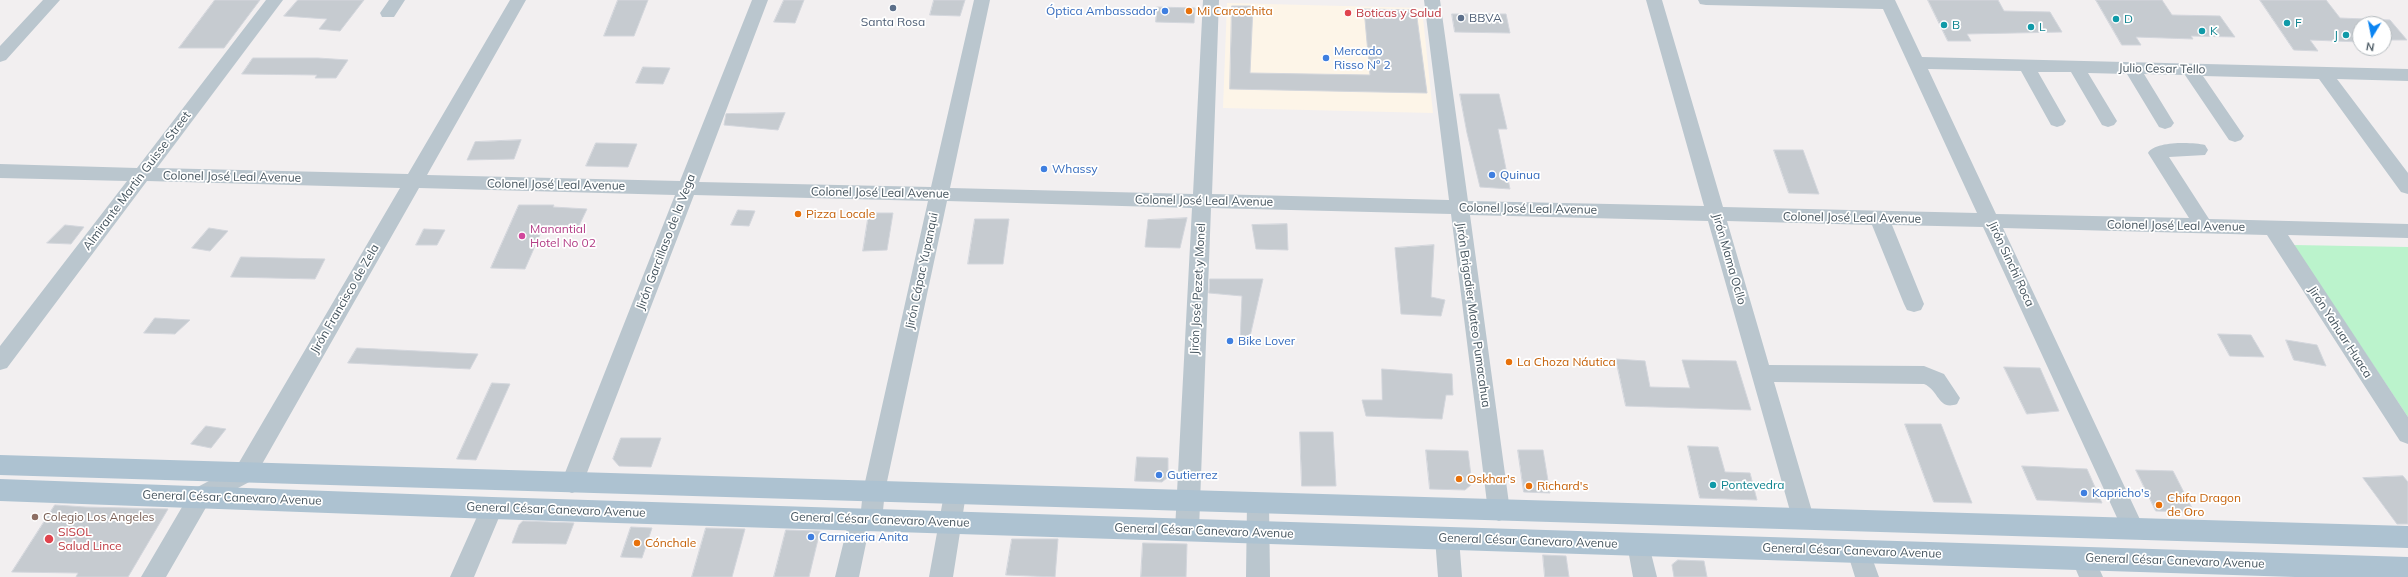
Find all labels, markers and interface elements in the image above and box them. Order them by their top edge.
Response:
marker: Santa Rosa [888,3,898,13]
place label: Óptica Ambassador [1046,4,1157,18]
place label: Mi Carcochita [1197,4,1273,18]
marker: Óptica Ambassador [1160,6,1170,16]
marker: Mi Carcochita [1184,6,1194,16]
place label: Boticas y Salud [1356,6,1441,20]
marker: Boticas y Salud [1343,8,1353,18]
place label: BBVA [1469,11,1502,25]
place label: D [2124,12,2133,26]
marker: BBVA [1456,13,1466,23]
marker: D [2111,14,2121,24]
place label: Santa Rosa [861,15,925,29]
place label: F [2295,16,2302,30]
north arrow [2352,16,2392,56]
place label: B [1952,18,1960,32]
marker: F [2282,18,2292,28]
marker: B [1939,20,1949,30]
place label: L [2039,20,2046,34]
marker: L [2026,22,2036,32]
place label: K [2210,24,2218,38]
marker: K [2197,26,2207,36]
place label: J [2334,28,2338,42]
marker: J [2341,30,2351,40]
text: N [2365,39,2375,54]
place label: Mercado Risso N° 2 [1334,44,1391,72]
marker: Mercado Risso N° 2 [1321,53,1331,63]
street label: Julio Cesar Tello [2118,61,2206,77]
street label: Almirante Martin Guisse Street [80,109,194,253]
place label: Whassy [1052,162,1098,176]
marker: Whassy [1039,164,1049,174]
place label: Quinua [1500,168,1540,182]
street label: Colonel José Leal Avenue [163,169,301,185]
marker: Quinua [1487,170,1497,180]
street label: Jirón Garcillaso de la Vega [633,172,699,312]
street label: Colonel José Leal Avenue [487,177,625,193]
street label: Colonel José Leal Avenue [811,185,949,201]
street label: Colonel José Leal Avenue [1135,193,1273,209]
street label: Colonel José Leal Avenue [1459,201,1597,217]
place label: Pizza Locale [806,207,875,221]
marker: Pizza Locale [793,209,803,219]
street label: Colonel José Leal Avenue [1783,210,1921,226]
street label: Jirón Cápac Yupanqui [903,211,941,331]
street label: Jirón Mama Ocllo [1709,212,1749,306]
street label: Colonel José Leal Avenue [2107,218,2245,234]
street label: Jirón Sinchi Roca [1985,219,2037,309]
place label: Manantial Hotel No 02 [530,222,596,250]
street label: Jirón Brigadier Mateo Pumacahua [1453,222,1493,408]
street label: Jirón José Pezet y Monel [1187,223,1209,355]
marker: Manantial Hotel No 02 [517,231,527,241]
street label: Jirón Francisco de Zela [308,242,382,356]
street label: Jirón Yahuar Huaca [2305,283,2375,381]
place label: Bike Lover [1238,334,1295,348]
marker: Bike Lover [1225,336,1235,346]
place label: La Choza Náutica [1517,355,1616,369]
marker: La Choza Náutica [1504,357,1514,367]
place label: Gutierrez [1167,468,1218,482]
marker: Gutierrez [1154,470,1164,480]
place label: Oskhar's [1467,472,1516,486]
marker: Oskhar's [1454,474,1464,484]
place label: Pontevedra [1721,478,1785,492]
place label: Richard's [1537,479,1588,493]
marker: Pontevedra [1708,480,1718,490]
marker: Richard's [1524,481,1534,491]
place label: Kapricho's [2092,486,2150,500]
street label: General César Canevaro Avenue [142,488,322,508]
marker: Kapricho's [2079,488,2089,498]
place label: Chifa Dragon de Oro [2167,491,2241,519]
street label: General César Canevaro Avenue [466,500,646,520]
marker: Chifa Dragon de Oro [2154,500,2164,510]
place label: Colegio Los Angeles [43,510,154,524]
street label: General César Canevaro Avenue [790,510,970,530]
marker: Colegio Los Angeles [30,512,40,522]
street label: General César Canevaro Avenue [1114,521,1294,541]
place label: SISOL Salud Lince [58,525,122,553]
place label: Carniceria Anita [819,530,908,544]
street label: General César Canevaro Avenue [1438,531,1618,551]
marker: Carniceria Anita [806,532,816,542]
marker: SISOL Salud Lince [43,533,55,545]
place label: Cónchale [645,536,696,550]
marker: Cónchale [632,538,642,548]
street label: General César Canevaro Avenue [1762,541,1942,561]
street label: General César Canevaro Avenue [2085,551,2265,571]

